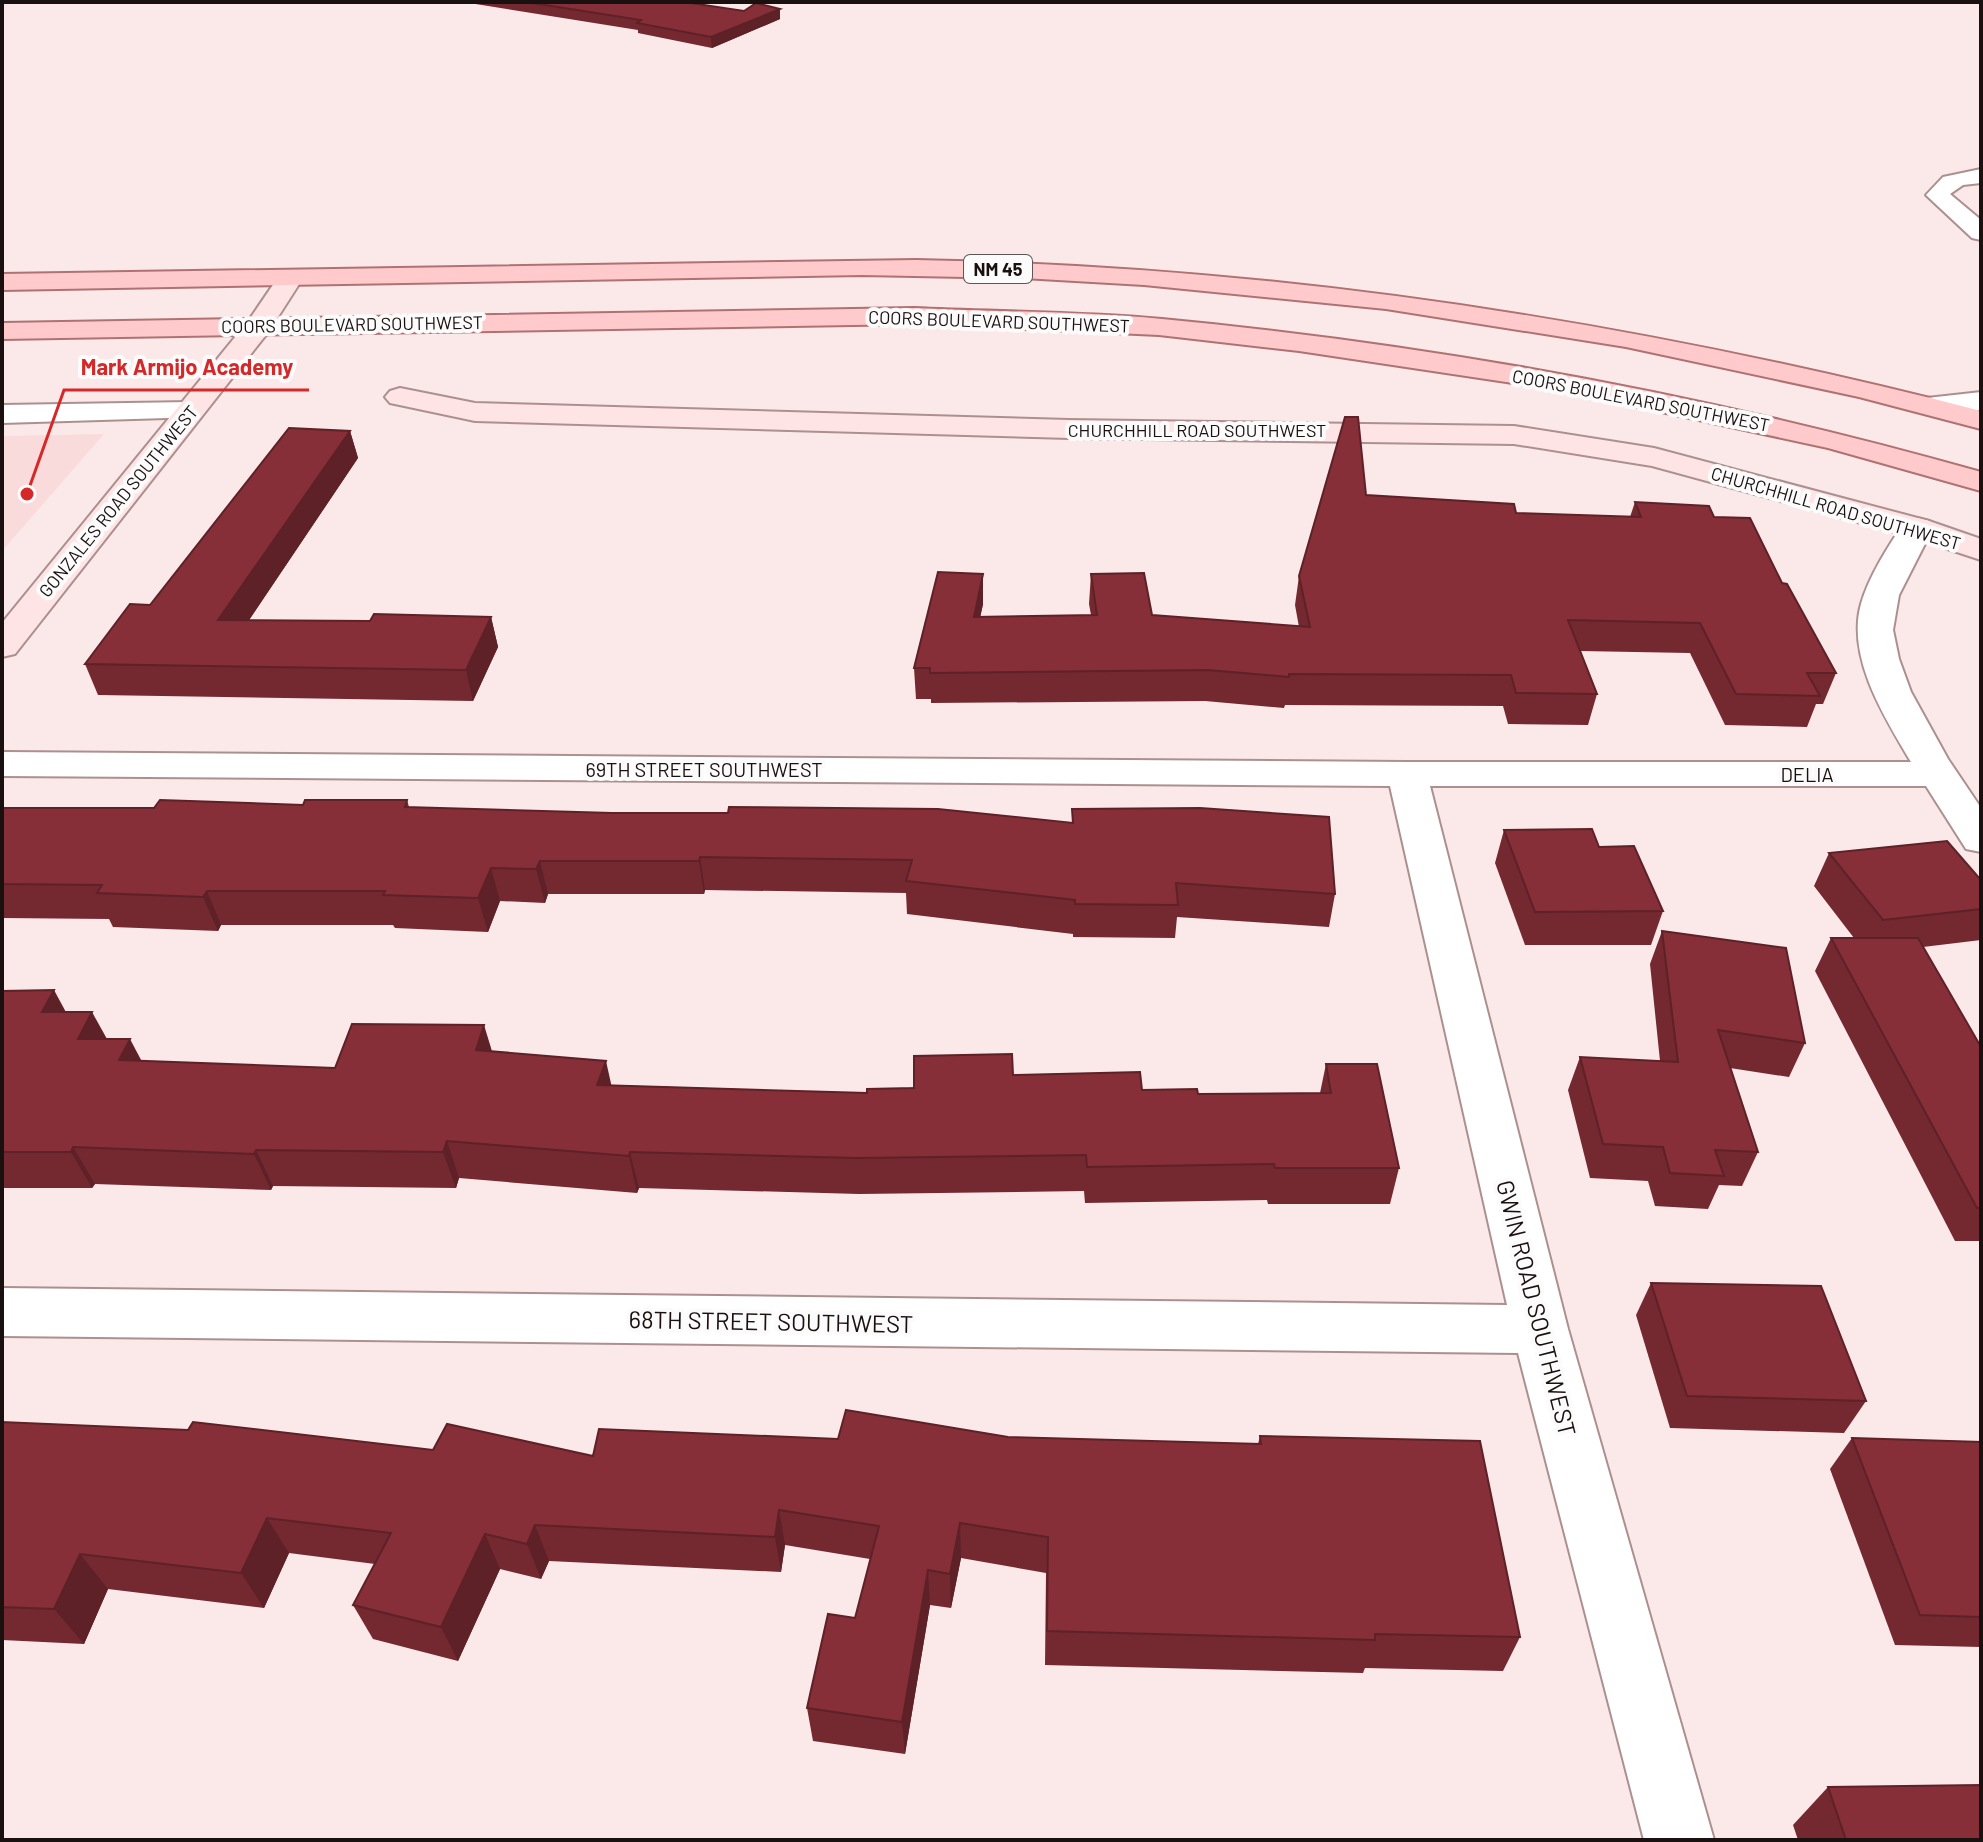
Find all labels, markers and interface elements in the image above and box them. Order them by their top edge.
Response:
road number: NM 45 [964,255,1032,283]
street label: COORS BOULEVARD SOUTHWEST [868,305,1130,337]
street label: COORS BOULEVARD SOUTHWEST [221,311,483,337]
callout: Mark Armijo Academy [64,344,309,390]
text: Mark Armijo Academy [81,353,293,379]
street label: COORS BOULEVARD SOUTHWEST [1510,364,1772,436]
street label: GONZALES ROAD SOUTHWEST [34,401,202,601]
street label: CHURCHHILL ROAD SOUTHWEST [1068,419,1326,441]
street label: CHURCHHILL ROAD SOUTHWEST [1709,462,1963,554]
street label: 69TH STREET SOUTHWEST [585,757,823,781]
street label: DELIA [1780,762,1834,786]
street label: GWIN ROAD SOUTHWEST [1491,1177,1583,1439]
street label: 68TH STREET SOUTHWEST [628,1304,914,1338]

